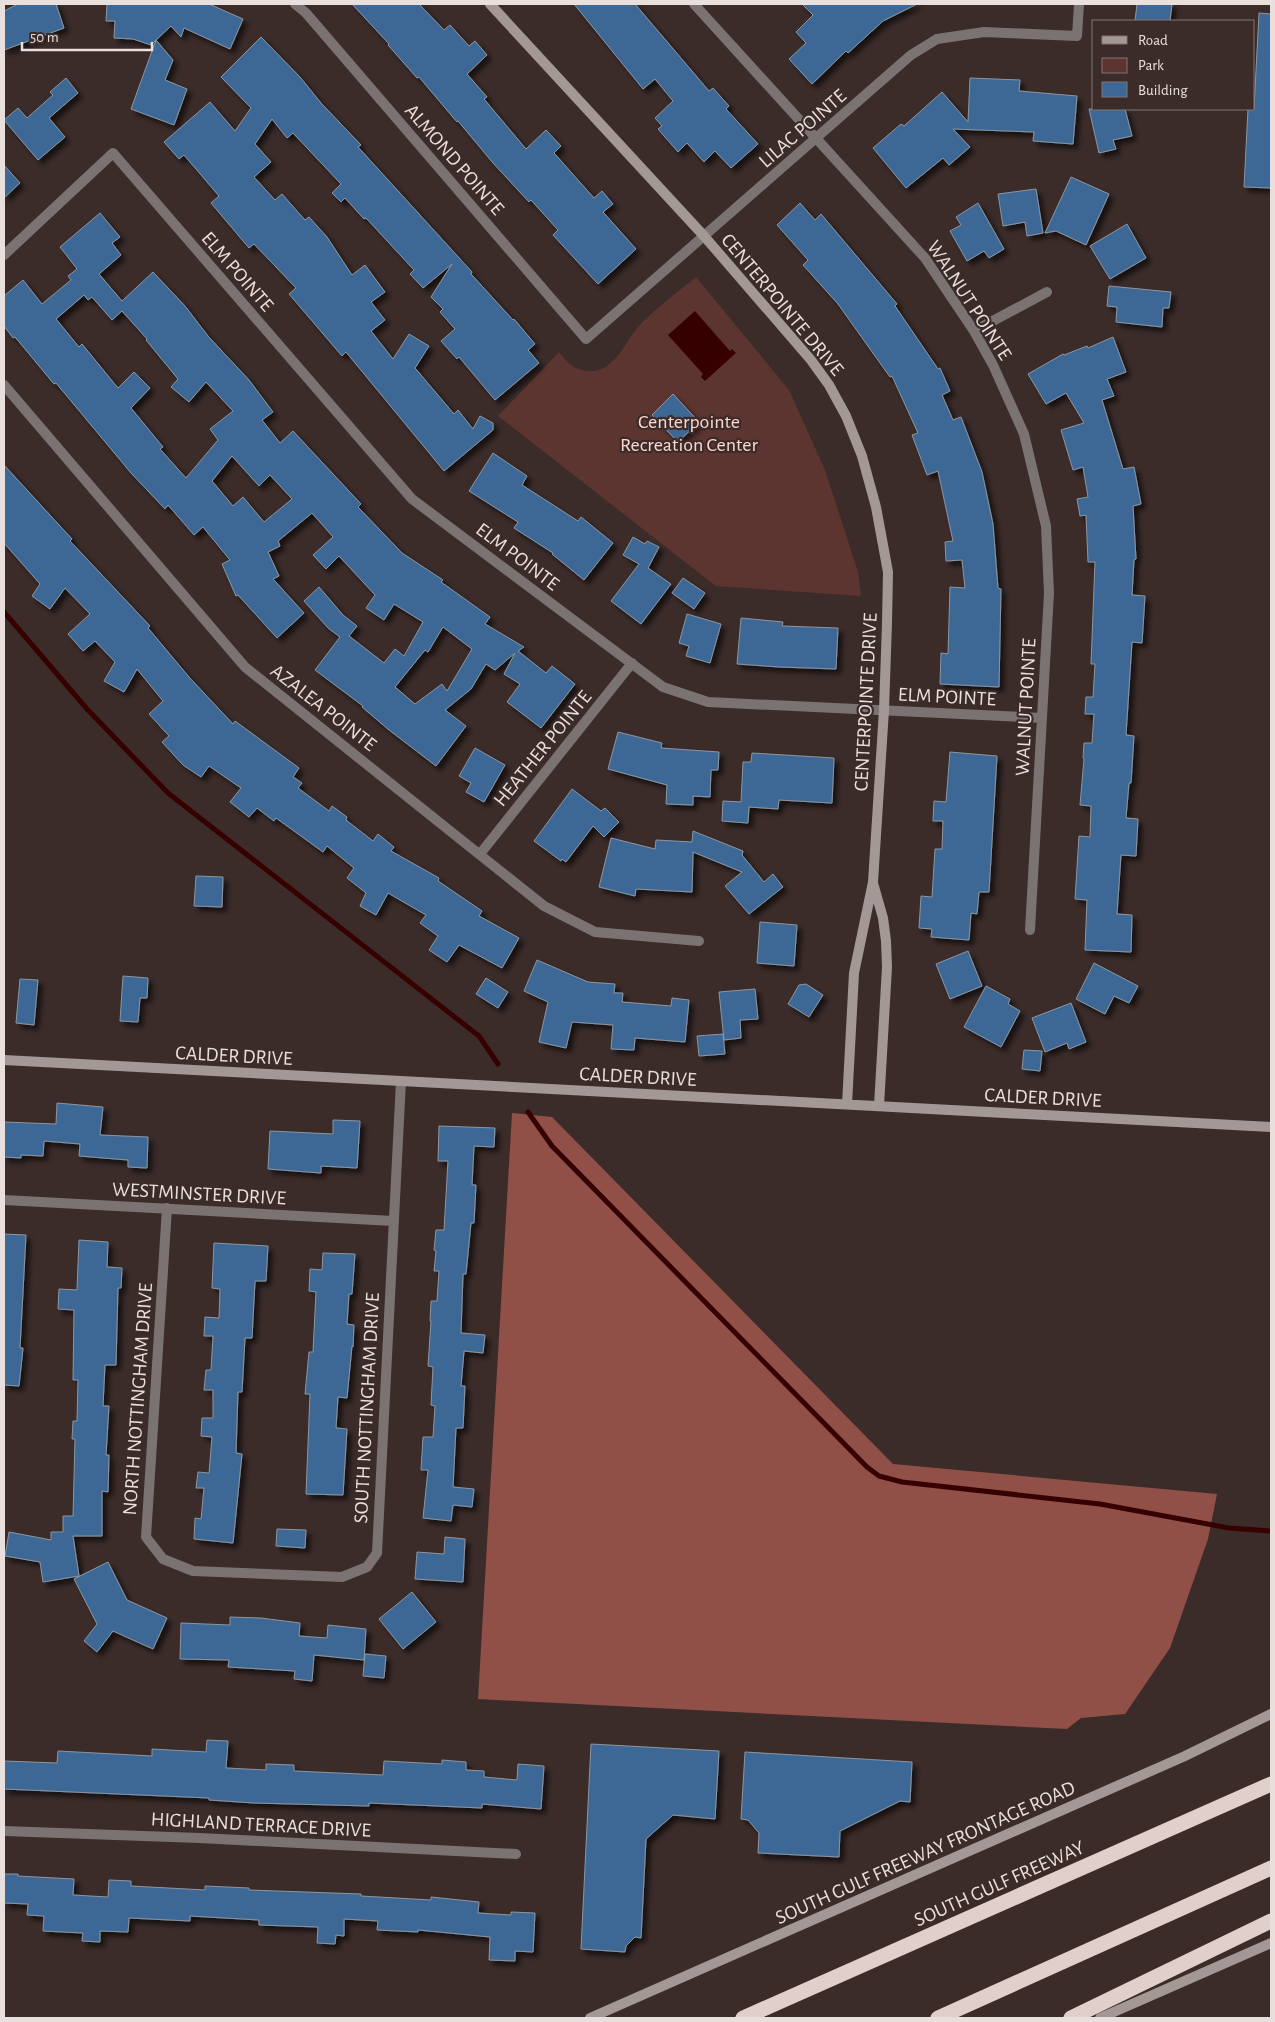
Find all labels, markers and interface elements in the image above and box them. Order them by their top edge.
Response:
scale bar [22,20,152,52]
legend [1092,20,1255,110]
text: 50 m [30,30,59,45]
text: Road [1138,33,1168,48]
text: Park [1138,58,1164,73]
text: Building [1138,83,1188,98]
street label: LILAC POINTE [755,85,850,172]
street label: ALMOND POINTE [401,100,508,219]
street label: ELM POINTE [197,228,277,316]
street label: CENTERPOINTE DRIVE [717,230,847,380]
street label: WALNUT POINTE [923,237,1015,364]
park label: Centerpointe Recreation Center [620,412,758,455]
street label: ELM POINTE [472,519,563,595]
street label: CENTERPOINTE DRIVE [851,612,881,792]
street label: WALNUT POINTE [1012,637,1040,776]
street label: AZALEA POINTE [267,661,380,755]
street label: ELM POINTE [897,684,997,710]
street label: HEATHER POINTE [490,687,596,810]
street label: CALDER DRIVE [175,1043,293,1069]
street label: CALDER DRIVE [579,1064,697,1090]
street label: CALDER DRIVE [984,1085,1102,1111]
street label: WESTMINSTER DRIVE [111,1179,287,1209]
street label: NORTH NOTTINGHAM DRIVE [120,1282,156,1516]
street label: SOUTH NOTTINGHAM DRIVE [351,1292,383,1524]
street label: SOUTH GULF FREEWAY FRONTAGE ROAD [771,1775,1079,1929]
street label: HIGHLAND TERRACE DRIVE [150,1809,372,1841]
street label: SOUTH GULF FREEWAY [910,1835,1088,1931]

